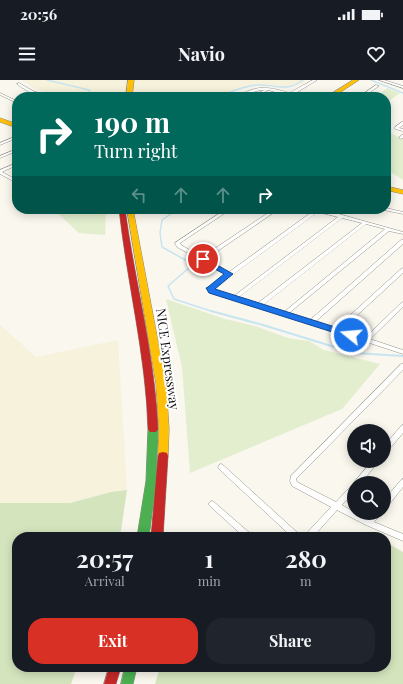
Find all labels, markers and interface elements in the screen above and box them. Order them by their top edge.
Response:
text: 20:56 [20,4,57,24]
text: Navio [178,42,225,66]
icon: menu [16,43,38,65]
icon: heart [365,43,387,65]
text: 190 m [94,103,170,140]
icon: right [28,108,80,160]
text: Turn right [94,139,177,163]
icon: left [128,184,150,206]
icon: ahead [170,184,192,206]
icon: ahead [212,184,234,206]
icon: right [254,184,276,206]
pin [186,242,220,276]
icon: arrive [192,248,214,270]
street label: NICE Expressway [153,307,184,411]
position arrow [330,314,372,356]
map controls [347,424,391,520]
button: sound [347,424,391,468]
button: search [347,476,391,520]
text: 20:57 [76,542,133,574]
text: 1 [205,542,214,574]
text: 280 [285,542,327,574]
text: Arrival [85,572,125,589]
text: min [198,572,221,589]
text: m [300,572,312,589]
button: Exit [28,618,198,664]
button: Share [206,618,375,664]

